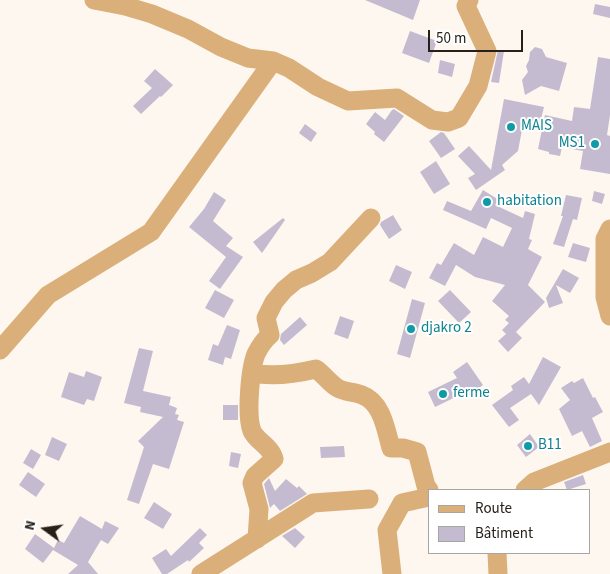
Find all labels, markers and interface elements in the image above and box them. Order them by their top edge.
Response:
scale bar [430,20,525,52]
text: 50 m [436,28,466,49]
place label: MAIS [521,118,552,136]
marker: MAIS [505,121,517,133]
place label: MS1 [559,135,585,153]
marker: MS1 [589,138,601,150]
place label: habitation [497,193,562,211]
marker: habitation [481,196,493,208]
place label: djakro 2 [421,320,472,338]
marker: djakro 2 [405,323,417,335]
place label: ferme [453,385,490,403]
marker: ferme [437,388,449,400]
place label: B11 [538,437,562,455]
marker: B11 [522,440,534,452]
legend [428,489,590,554]
text: Route [475,498,512,519]
north arrow [20,504,70,554]
text: N [20,518,41,532]
text: Bâtiment [475,523,533,544]

